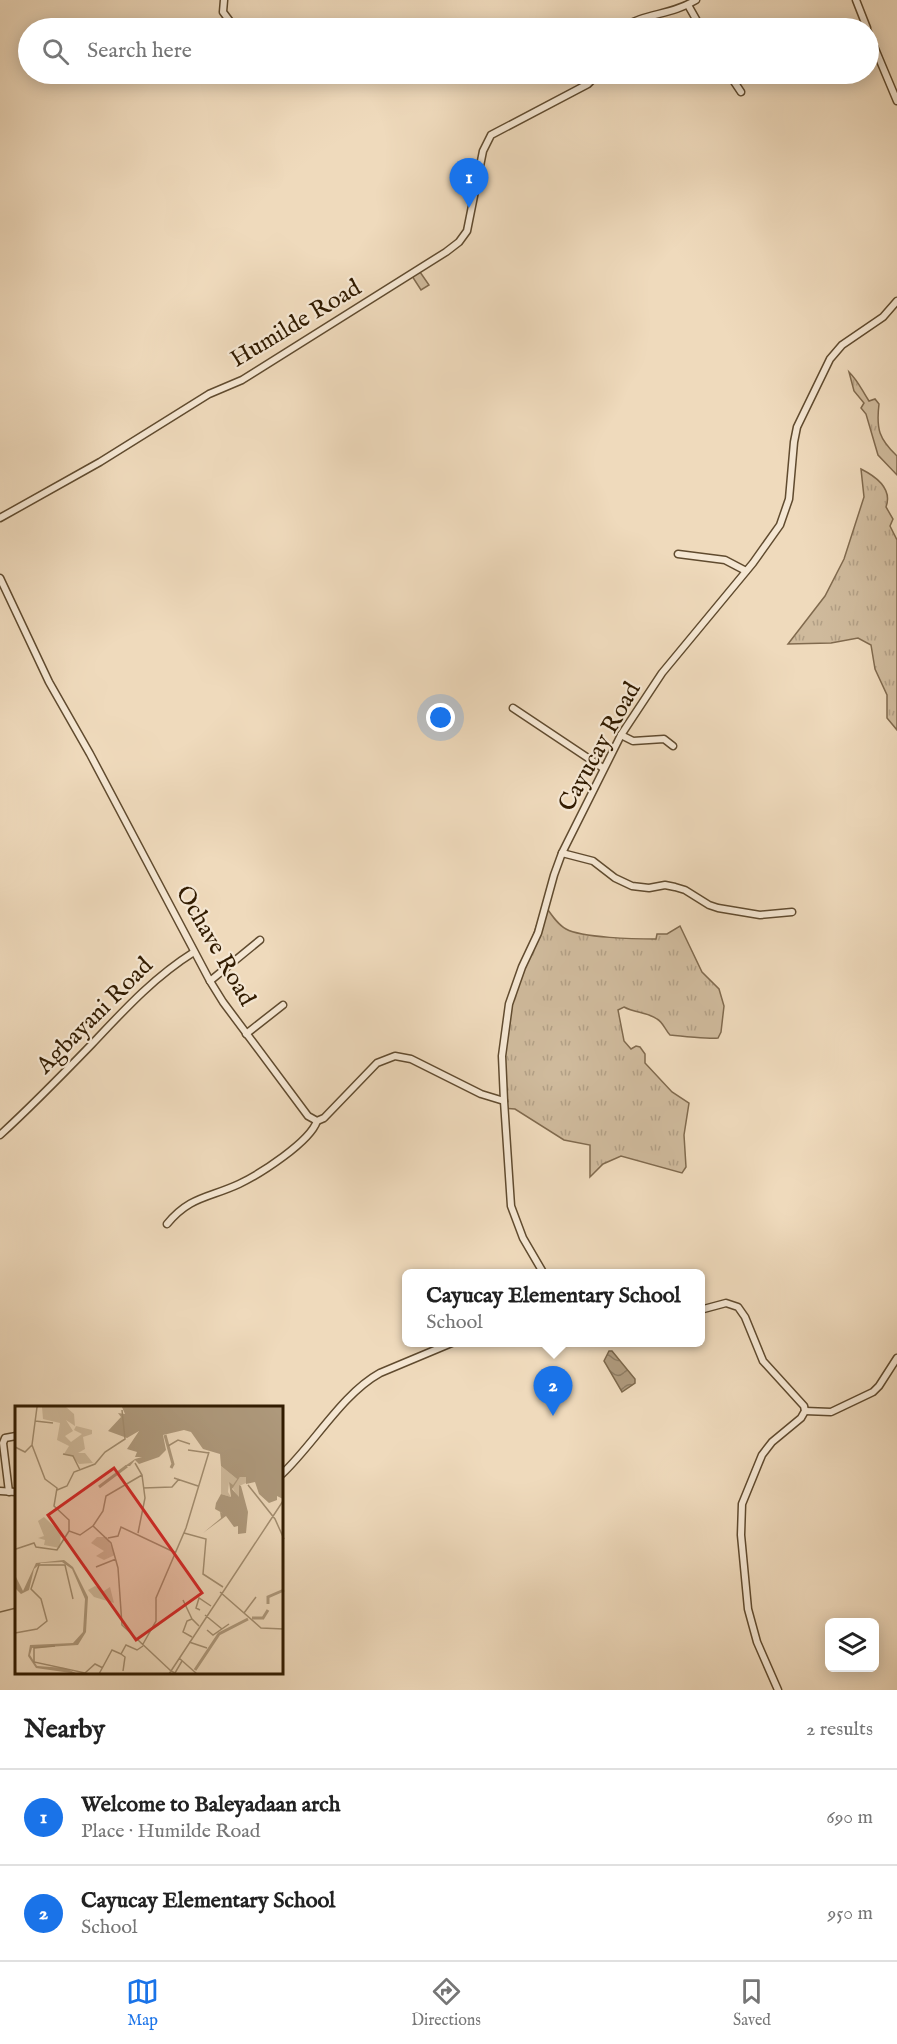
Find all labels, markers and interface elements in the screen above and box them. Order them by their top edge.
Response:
search box [18,18,879,84]
icon: search [39,35,72,68]
text: Search here [87,37,192,65]
pin: 1 [450,158,488,208]
street label: Humilde Road [225,273,367,375]
street label: Cayucay Road [552,677,648,817]
your location [426,703,455,732]
street label: Ochave Road [168,880,262,1012]
street label: Agbayani Road [29,951,160,1082]
popup [402,1269,705,1347]
text: Cayucay Elementary School [426,1282,681,1310]
text: School [426,1310,483,1335]
pin: 2 [534,1366,572,1416]
inset map [15,1406,284,1675]
map controls [825,1618,879,1672]
button: layers [825,1618,879,1672]
text: Nearby [24,1713,105,1746]
text: 2 results [806,1717,873,1742]
text: Welcome to Baleyadaan arch [81,1791,340,1819]
text: 1 [40,1805,47,1830]
text: 690 m [826,1805,873,1830]
text: Place · Humilde Road [81,1819,260,1844]
text: Cayucay Elementary School [81,1887,335,1915]
text: 2 [39,1901,48,1926]
text: 950 m [827,1901,873,1926]
text: School [81,1915,137,1940]
tab: Map [126,1975,159,2031]
tab: Directions [411,1975,481,2031]
tab: Saved [733,1975,771,2031]

